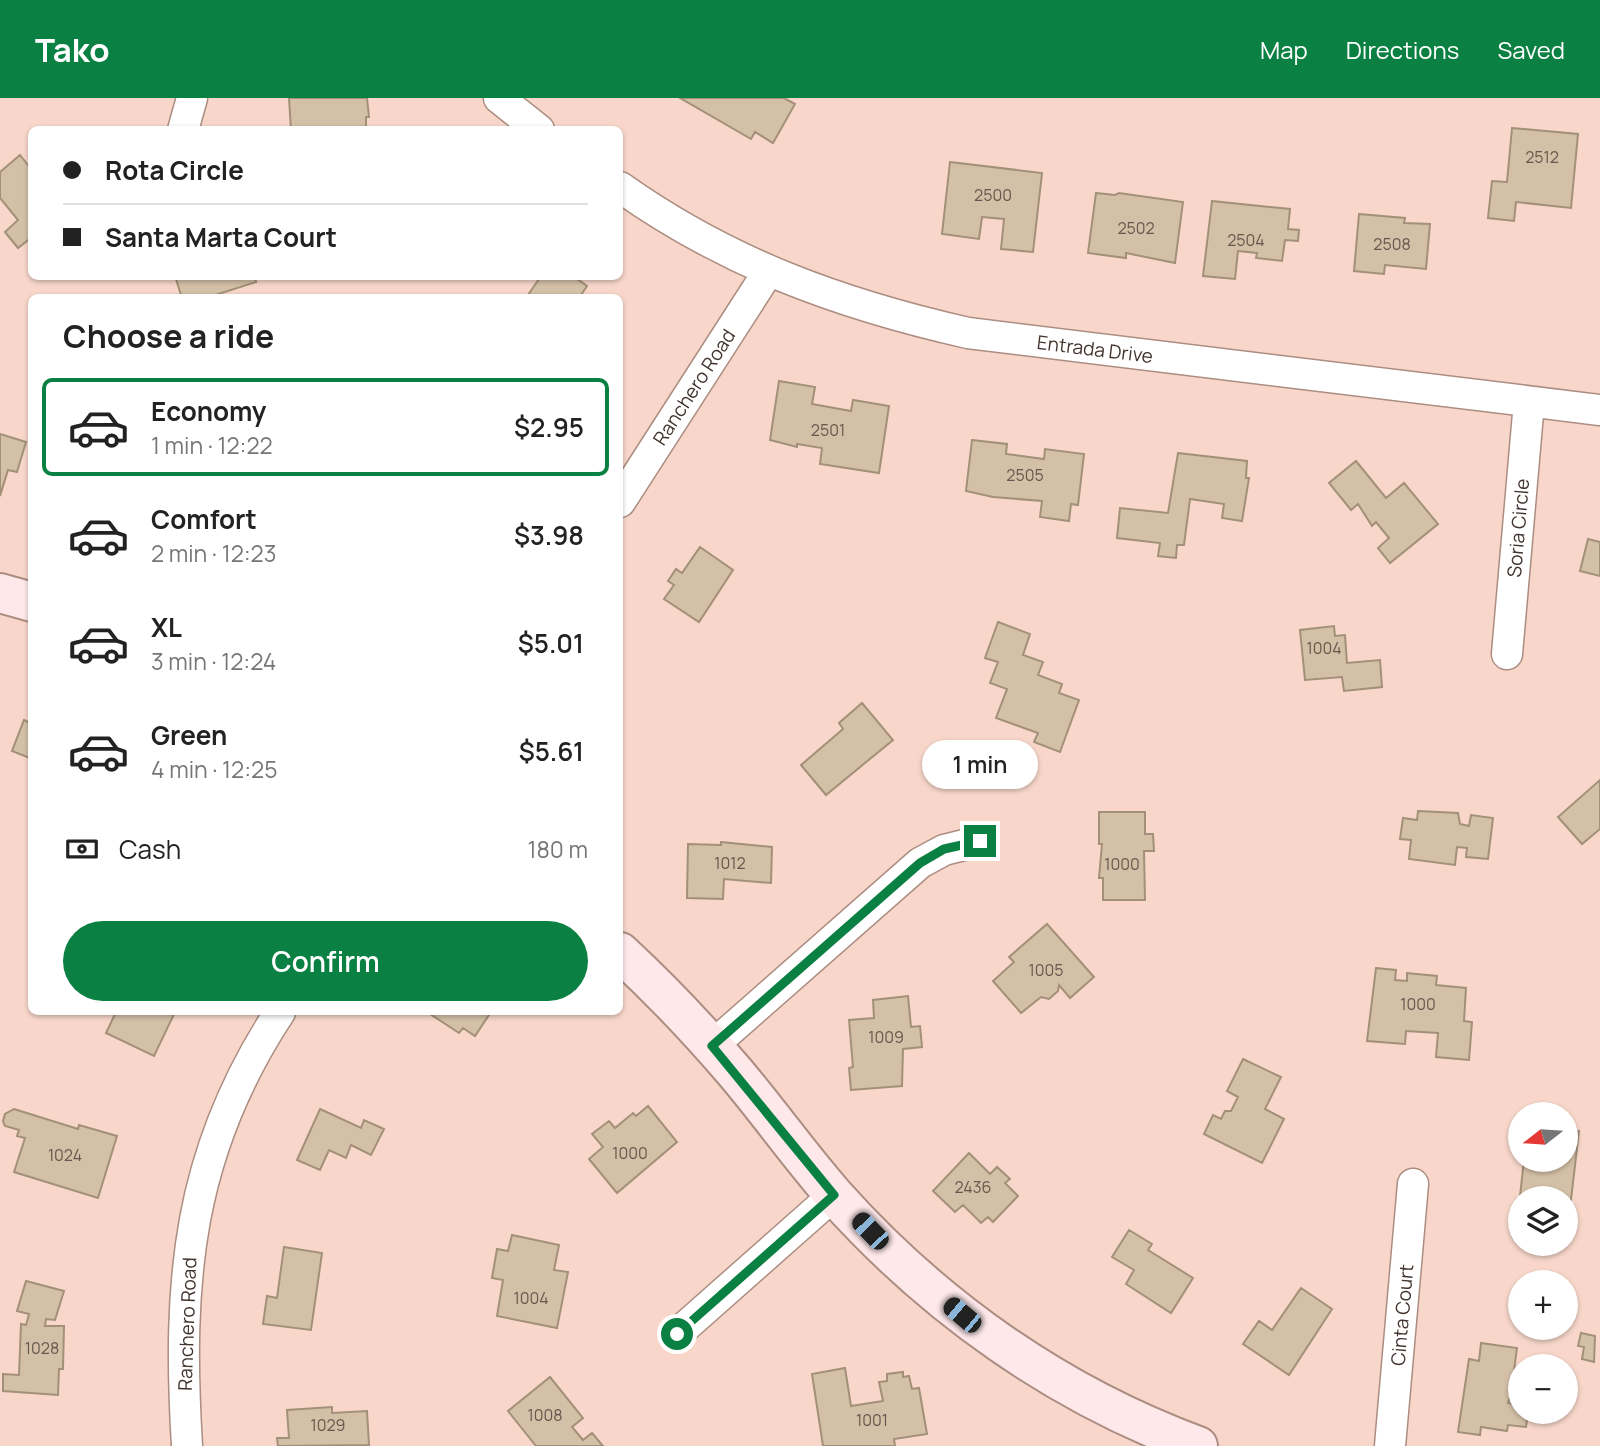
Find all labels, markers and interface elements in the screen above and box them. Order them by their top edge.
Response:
text: Tako [35,27,110,72]
text: Map [1260,33,1308,66]
text: Directions [1346,33,1459,66]
text: Saved [1497,33,1565,66]
house number: 2512 [1525,146,1559,168]
text: Rota Circle [105,152,244,188]
house number: 2500 [974,184,1012,206]
house number: 2502 [1117,217,1155,239]
text: Santa Marta Court [105,219,337,255]
house number: 2504 [1227,229,1265,251]
house number: 2508 [1373,233,1411,255]
text: Choose a ride [63,314,274,358]
street label: Ranchero Road [647,324,741,450]
street label: Entrada Drive [1035,329,1155,369]
text: Economy [151,393,266,429]
icon: car [67,396,130,459]
text: $2.95 [514,409,584,445]
house number: 2501 [811,419,845,441]
text: 1 min · 12:22 [151,429,273,461]
house number: 2505 [1006,464,1044,486]
street label: Soria Circle [1501,478,1535,578]
text: Comfort [151,501,257,537]
icon: car [67,504,130,567]
text: $3.98 [514,517,584,553]
text: 2 min · 12:23 [151,537,276,569]
text: XL [151,609,182,645]
icon: car [67,612,130,675]
text: $5.01 [518,625,584,661]
house number: 1004 [1306,637,1342,659]
text: 3 min · 12:24 [151,645,276,677]
text: Green [151,717,227,753]
icon: car [67,720,130,783]
text: $5.61 [519,733,584,769]
callout: 1 min [922,740,1038,788]
text: 1 min [953,748,1007,780]
text: 4 min · 12:25 [151,753,277,785]
route end [964,825,996,857]
icon: cash [63,830,101,868]
text: Cash [119,831,181,867]
text: 180 m [528,833,588,865]
house number: 1012 [714,852,746,874]
house number: 1000 [1104,853,1140,875]
button: Confirm [63,921,588,1001]
house number: 1005 [1029,959,1064,981]
house number: 1000 [1400,993,1436,1015]
house number: 1009 [868,1026,904,1048]
north arrow [1508,1102,1578,1172]
map controls [1508,1102,1578,1424]
house number: 1000 [612,1142,648,1164]
house number: 1024 [48,1144,82,1166]
house number: 2436 [954,1176,992,1198]
button: layers [1508,1186,1578,1256]
car [848,1209,893,1253]
street label: Ranchero Road [172,1257,202,1391]
street label: Cinta Court [1385,1263,1419,1367]
button: + [1508,1270,1578,1340]
house number: 1004 [513,1287,549,1309]
car [940,1293,985,1337]
route start [661,1318,693,1350]
house number: 1028 [25,1337,59,1359]
button: − [1508,1354,1578,1424]
house number: 1008 [527,1404,563,1426]
house number: 1001 [856,1409,888,1431]
house number: 1029 [310,1414,346,1436]

